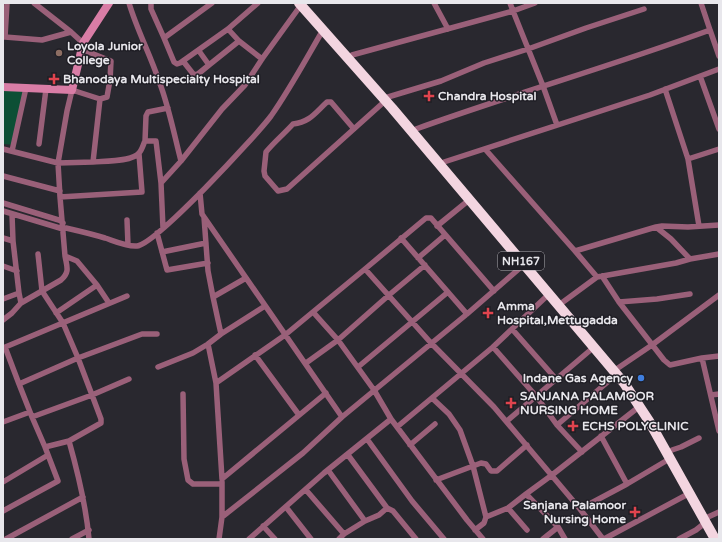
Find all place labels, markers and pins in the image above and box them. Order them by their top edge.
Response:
place label: Loyola Junior College [67,39,143,68]
marker: Loyola Junior College [54,48,64,58]
place label: Bhanodaya Multispecialty Hospital [63,72,260,87]
marker: Bhanodaya Multispecialty Hospital [48,73,60,85]
place label: Chandra Hospital [438,89,537,104]
marker: Chandra Hospital [423,90,435,102]
place label: Amma Hospital,Mettugadda [497,299,618,328]
marker: Amma Hospital,Mettugadda [482,307,494,319]
place label: Indane Gas Agency [523,371,634,386]
marker: Indane Gas Agency [636,373,646,383]
place label: SANJANA PALAMOOR NURSING HOME [520,389,654,417]
marker: SANJANA PALAMOOR NURSING HOME [505,397,517,409]
place label: ECHS POLYCLINIC [582,419,689,433]
marker: ECHS POLYCLINIC [567,420,579,432]
place label: Sanjana Palamoor Nursing Home [523,498,626,527]
marker: Sanjana Palamoor Nursing Home [629,506,641,518]

